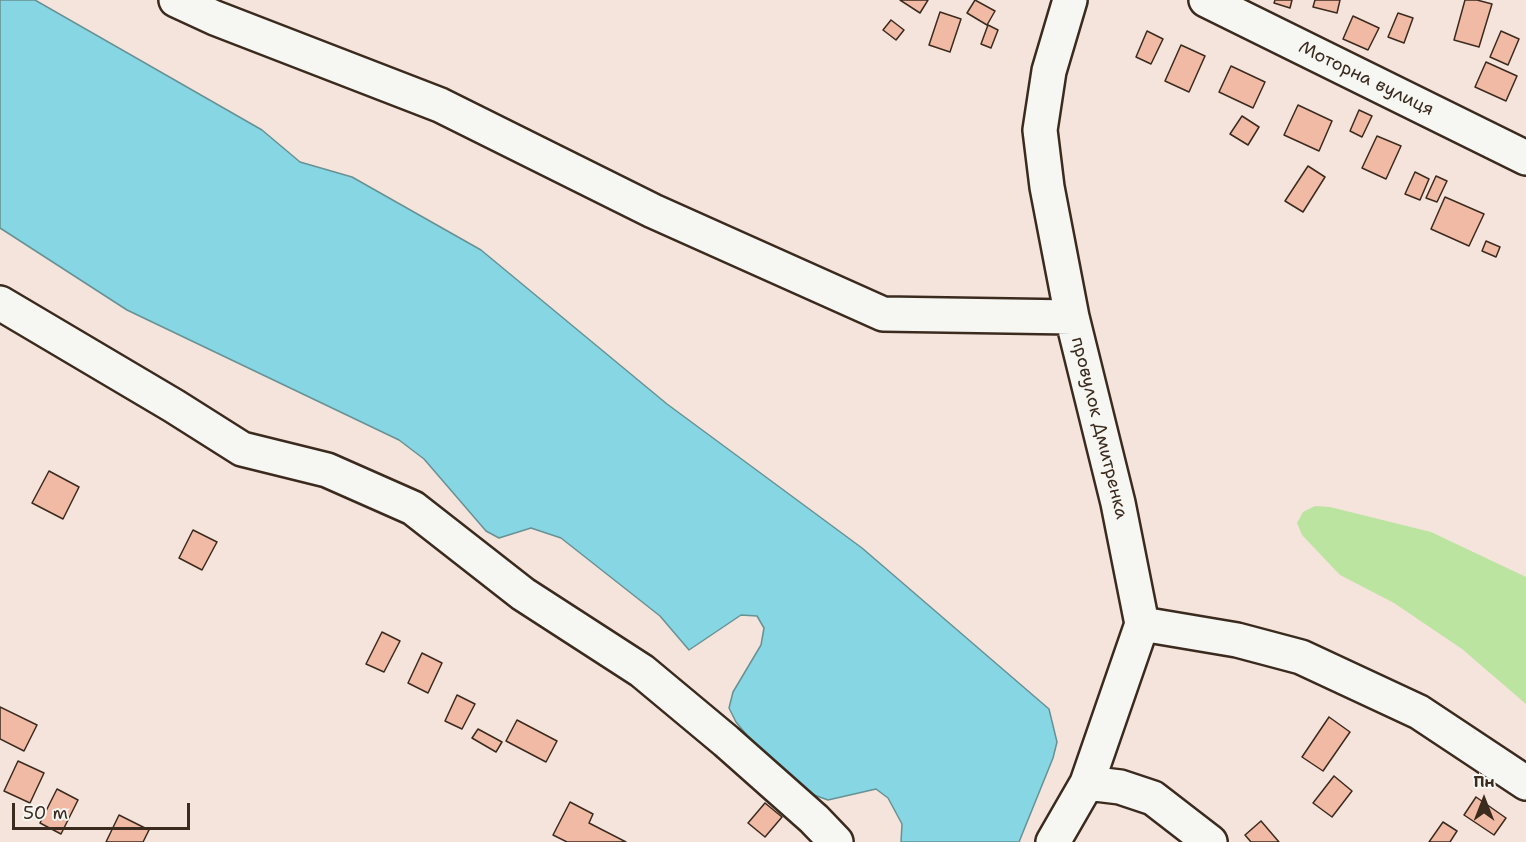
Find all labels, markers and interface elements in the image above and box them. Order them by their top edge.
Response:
street label: Моторна вулиця [1295,37,1437,121]
street label: провулок Дмитренка [1066,335,1132,521]
north arrow [1454,770,1514,830]
text: Пн [1473,771,1495,792]
scale bar [15,791,194,829]
text: 50 m [23,801,68,825]

